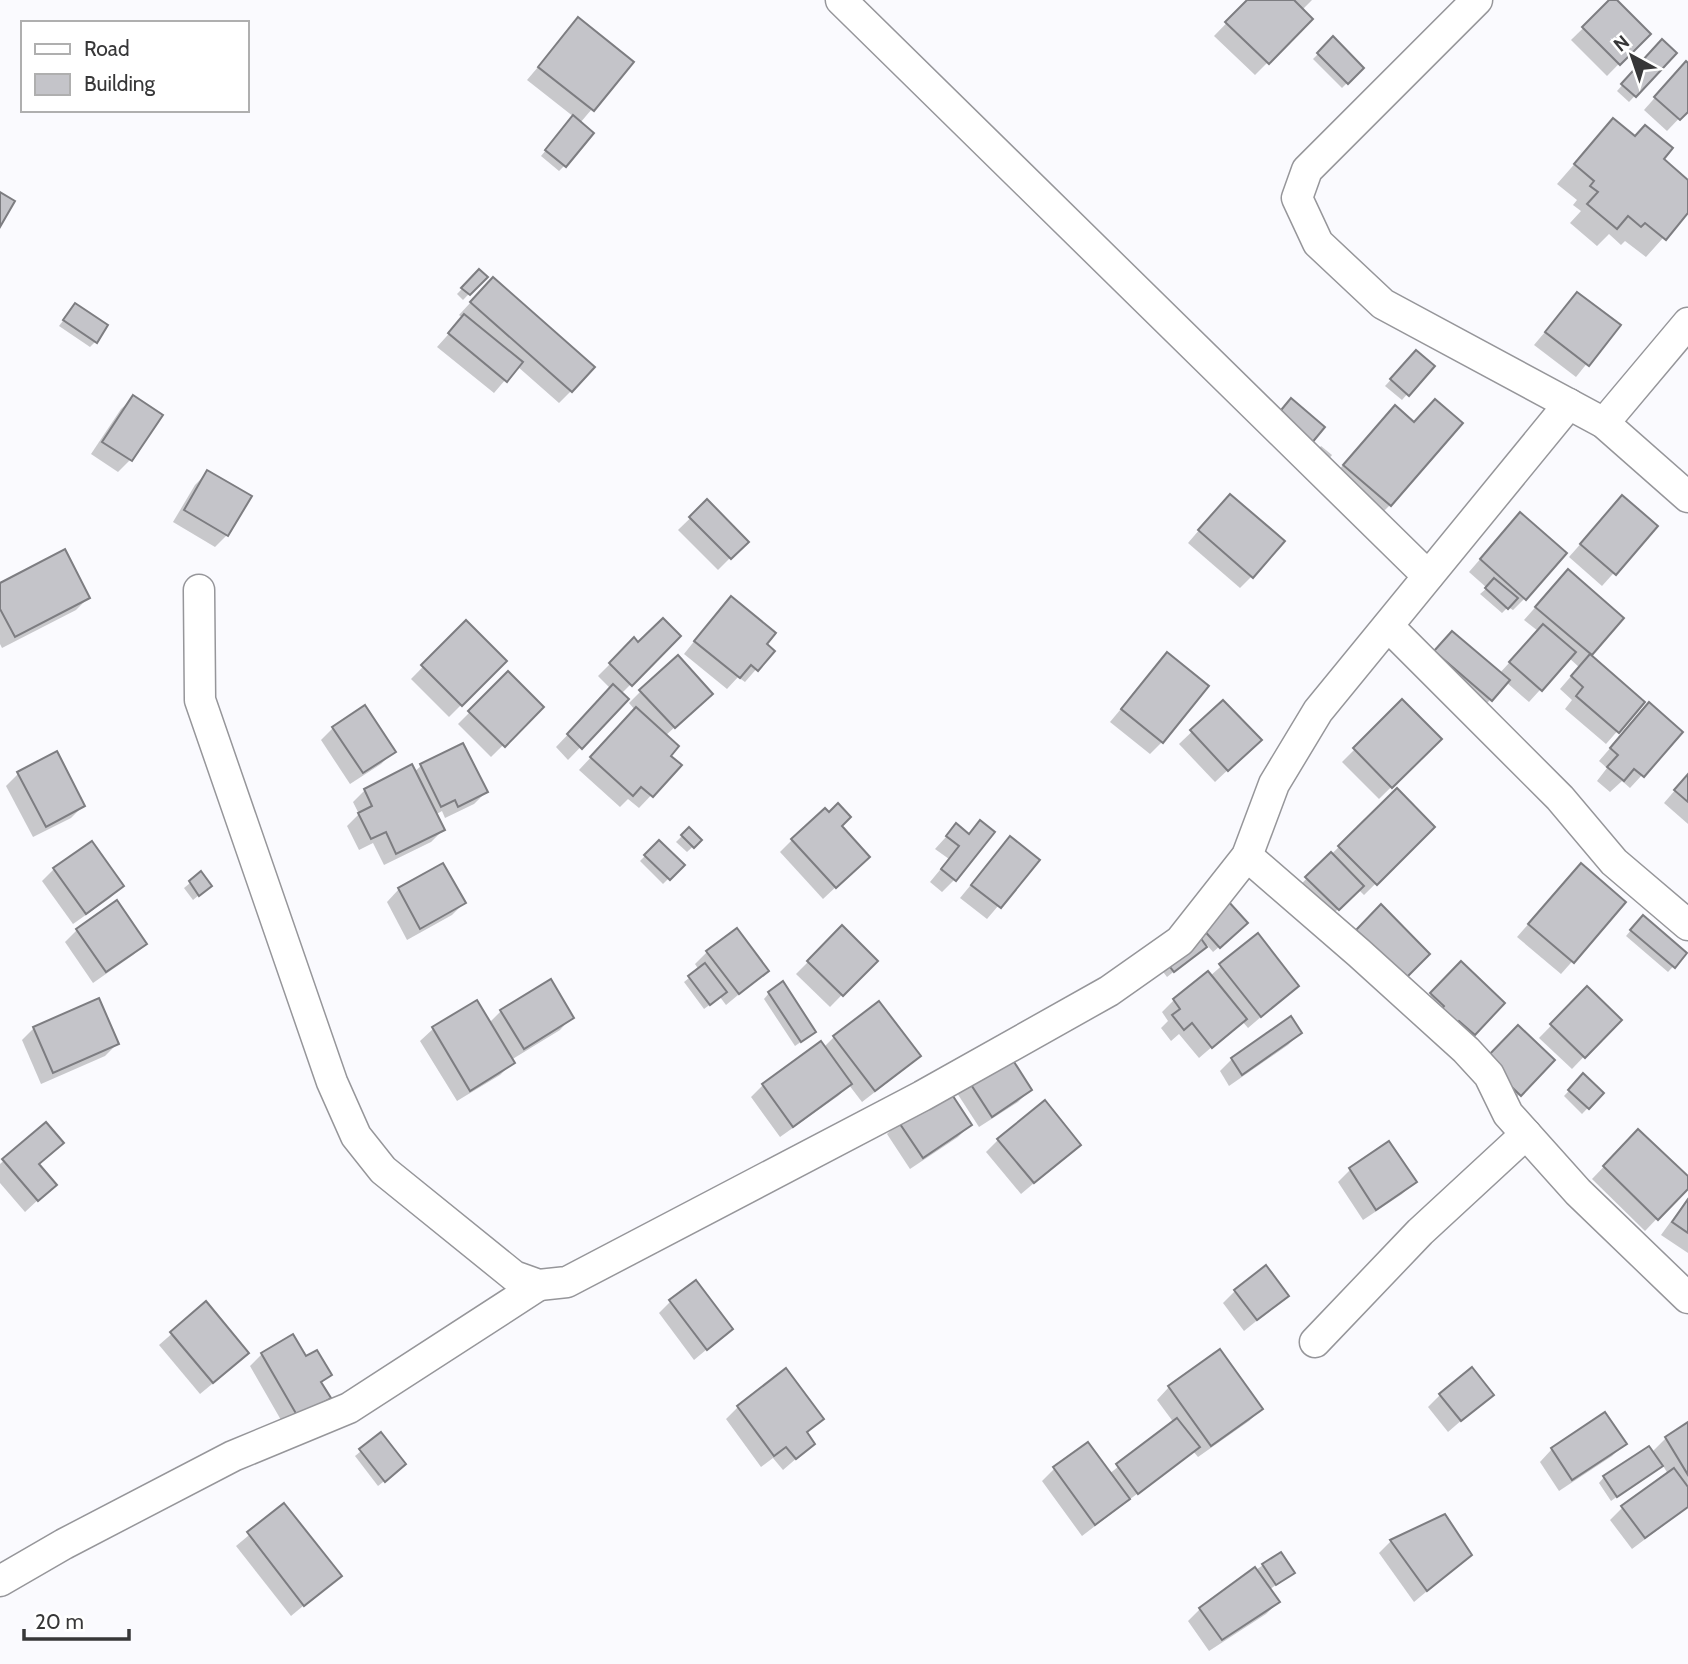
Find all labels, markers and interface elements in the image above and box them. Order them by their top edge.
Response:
legend [21,21,248,112]
north arrow [1597,21,1667,91]
text: N [1609,30,1634,56]
text: Road [84,36,130,61]
text: Building [84,71,156,96]
scale bar [24,1598,130,1642]
text: 20 m [35,1609,84,1634]

